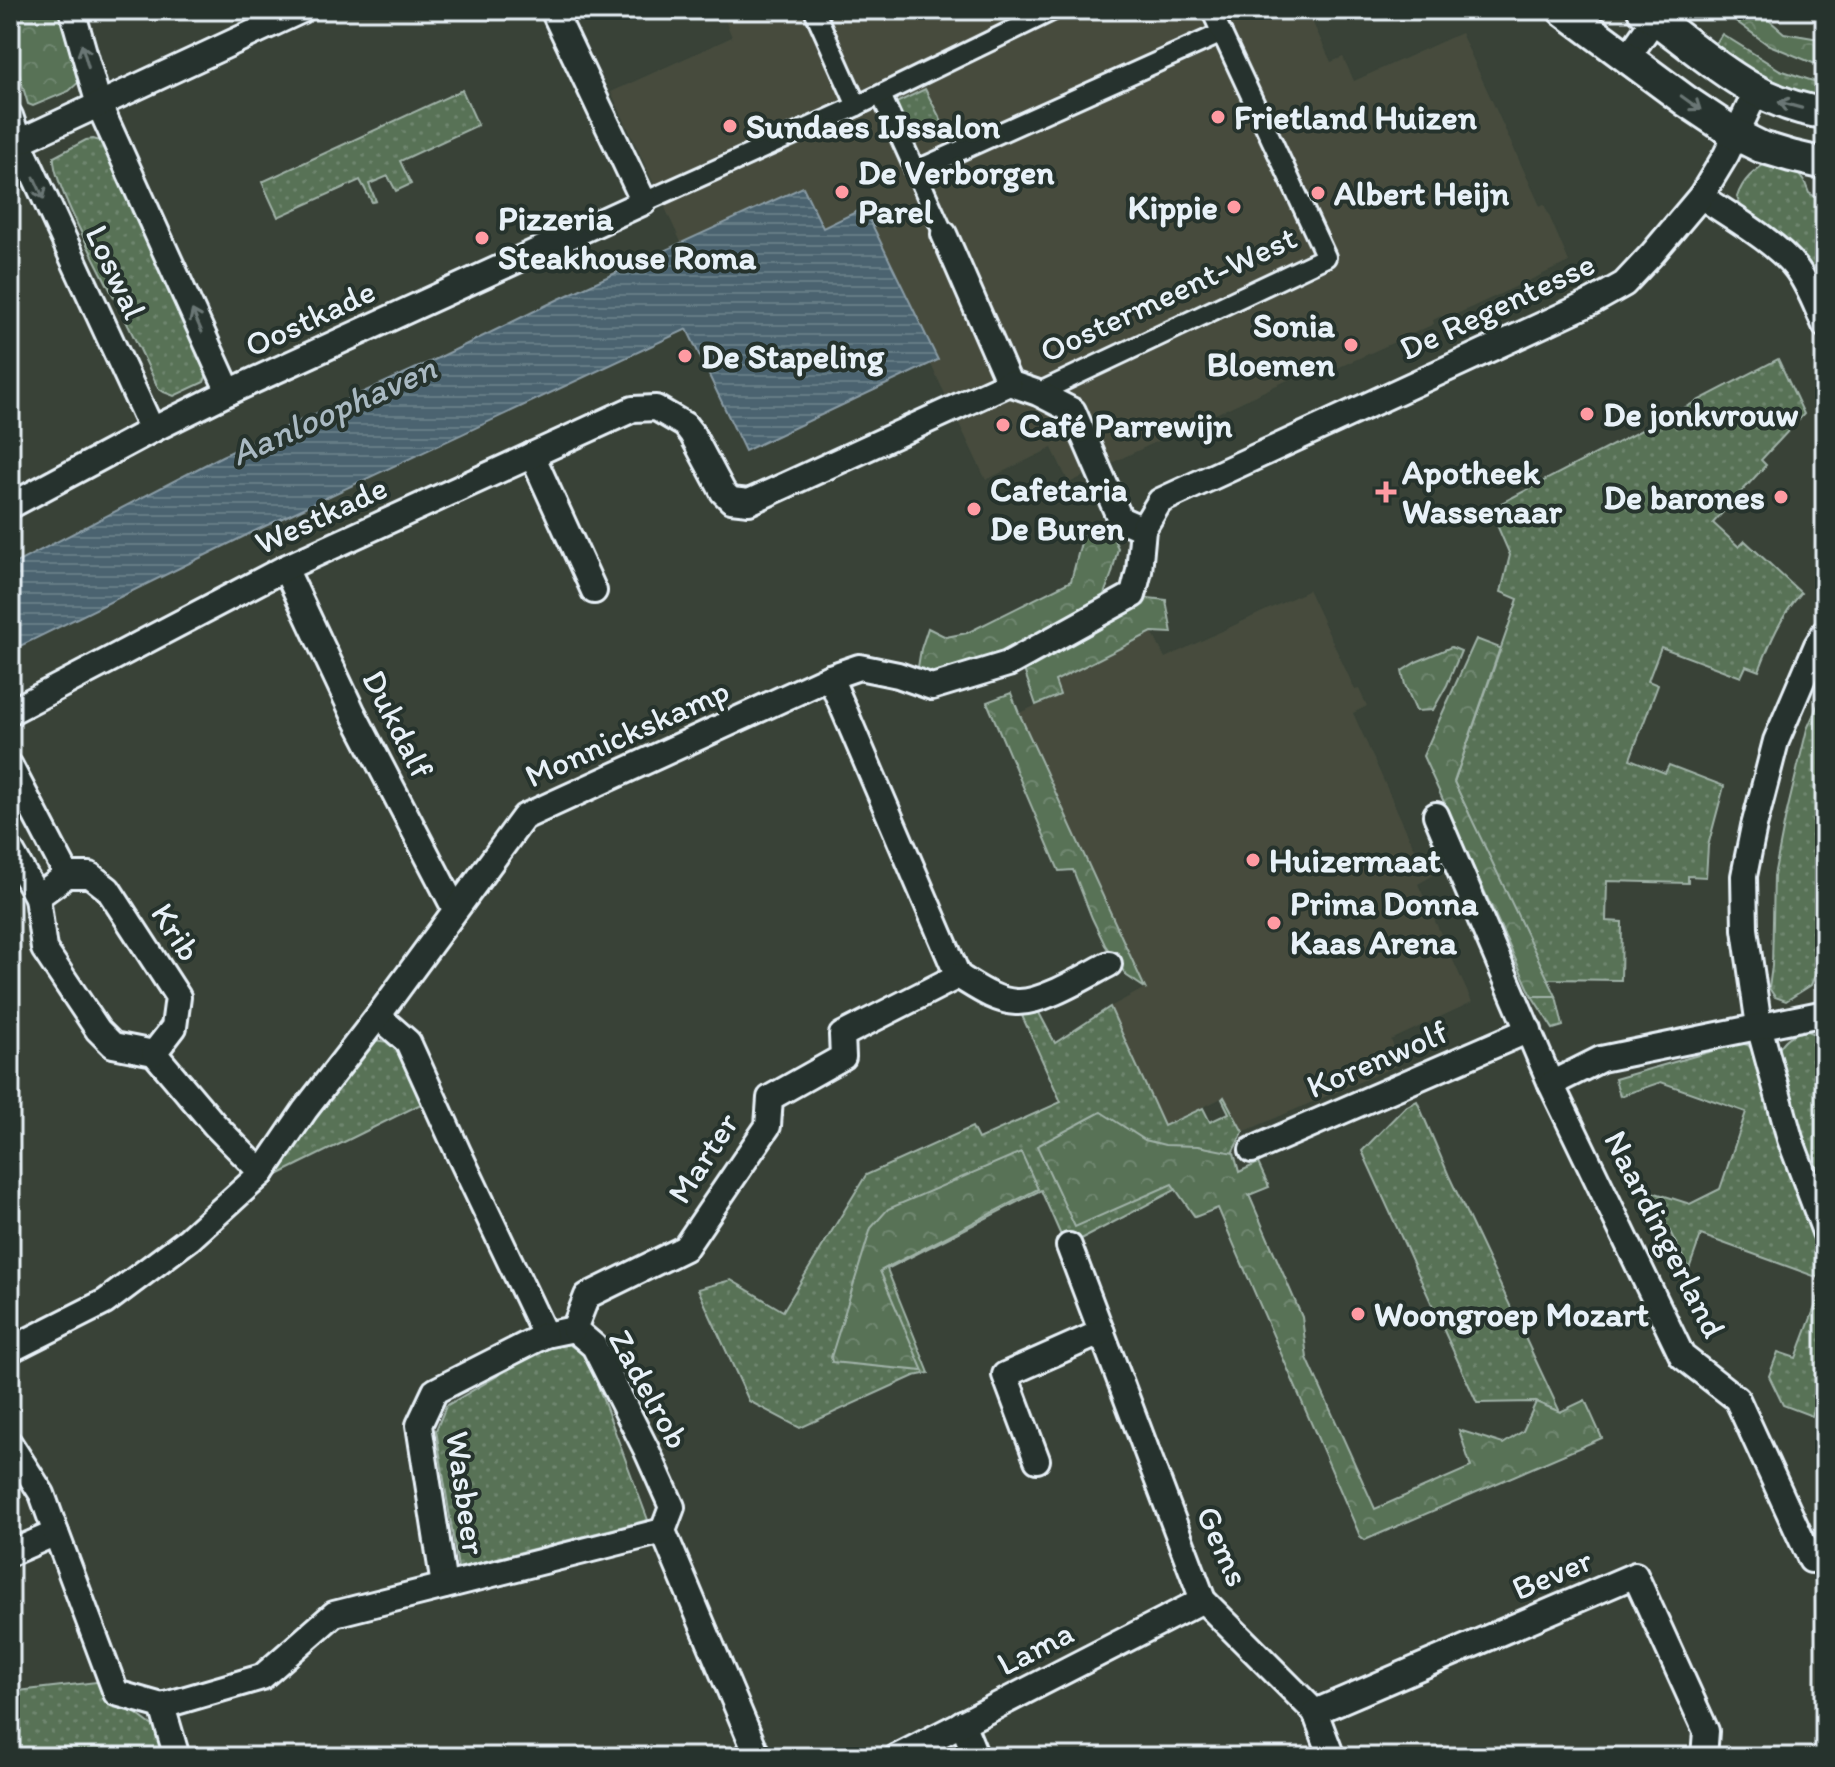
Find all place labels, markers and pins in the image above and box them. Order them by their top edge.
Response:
place label: Frietland Huizen [1234,97,1478,138]
place label: Sundaes IJssalon [746,106,1001,147]
marker: Frietland Huizen [1209,108,1227,126]
marker: Sundaes IJssalon [721,117,739,135]
place label: De Verborgen Parel [858,152,1055,232]
place label: Albert Heijn [1334,173,1510,214]
marker: De Verborgen Parel [833,183,851,201]
marker: Albert Heijn [1309,184,1327,202]
place label: Kippie [1128,187,1218,228]
place label: Pizzeria Steakhouse Roma [498,198,756,278]
marker: Kippie [1225,198,1243,216]
marker: Pizzeria Steakhouse Roma [473,229,491,247]
place label: Sonia Bloemen [1207,305,1336,385]
place label: De Stapeling [701,336,885,377]
marker: Sonia Bloemen [1342,336,1360,354]
marker: De Stapeling [676,347,694,365]
place label: De jonkvrouw [1603,394,1799,435]
place label: Café Parrewijn [1019,405,1233,446]
marker: De jonkvrouw [1578,405,1596,423]
marker: Café Parrewijn [994,416,1012,434]
place label: Apotheek Wassenaar [1402,452,1563,532]
place label: Cafetaria De Buren [990,469,1128,549]
place label: De barones [1604,477,1765,518]
marker: Apotheek Wassenaar [1377,483,1395,501]
marker: De barones [1772,488,1790,506]
marker: Cafetaria De Buren [965,500,983,518]
place label: Huizermaat [1269,840,1441,881]
marker: Huizermaat [1244,851,1262,869]
place label: Prima Donna Kaas Arena [1290,883,1479,963]
marker: Prima Donna Kaas Arena [1265,914,1283,932]
place label: Woongroep Mozart [1374,1294,1649,1335]
marker: Woongroep Mozart [1349,1305,1367,1323]

